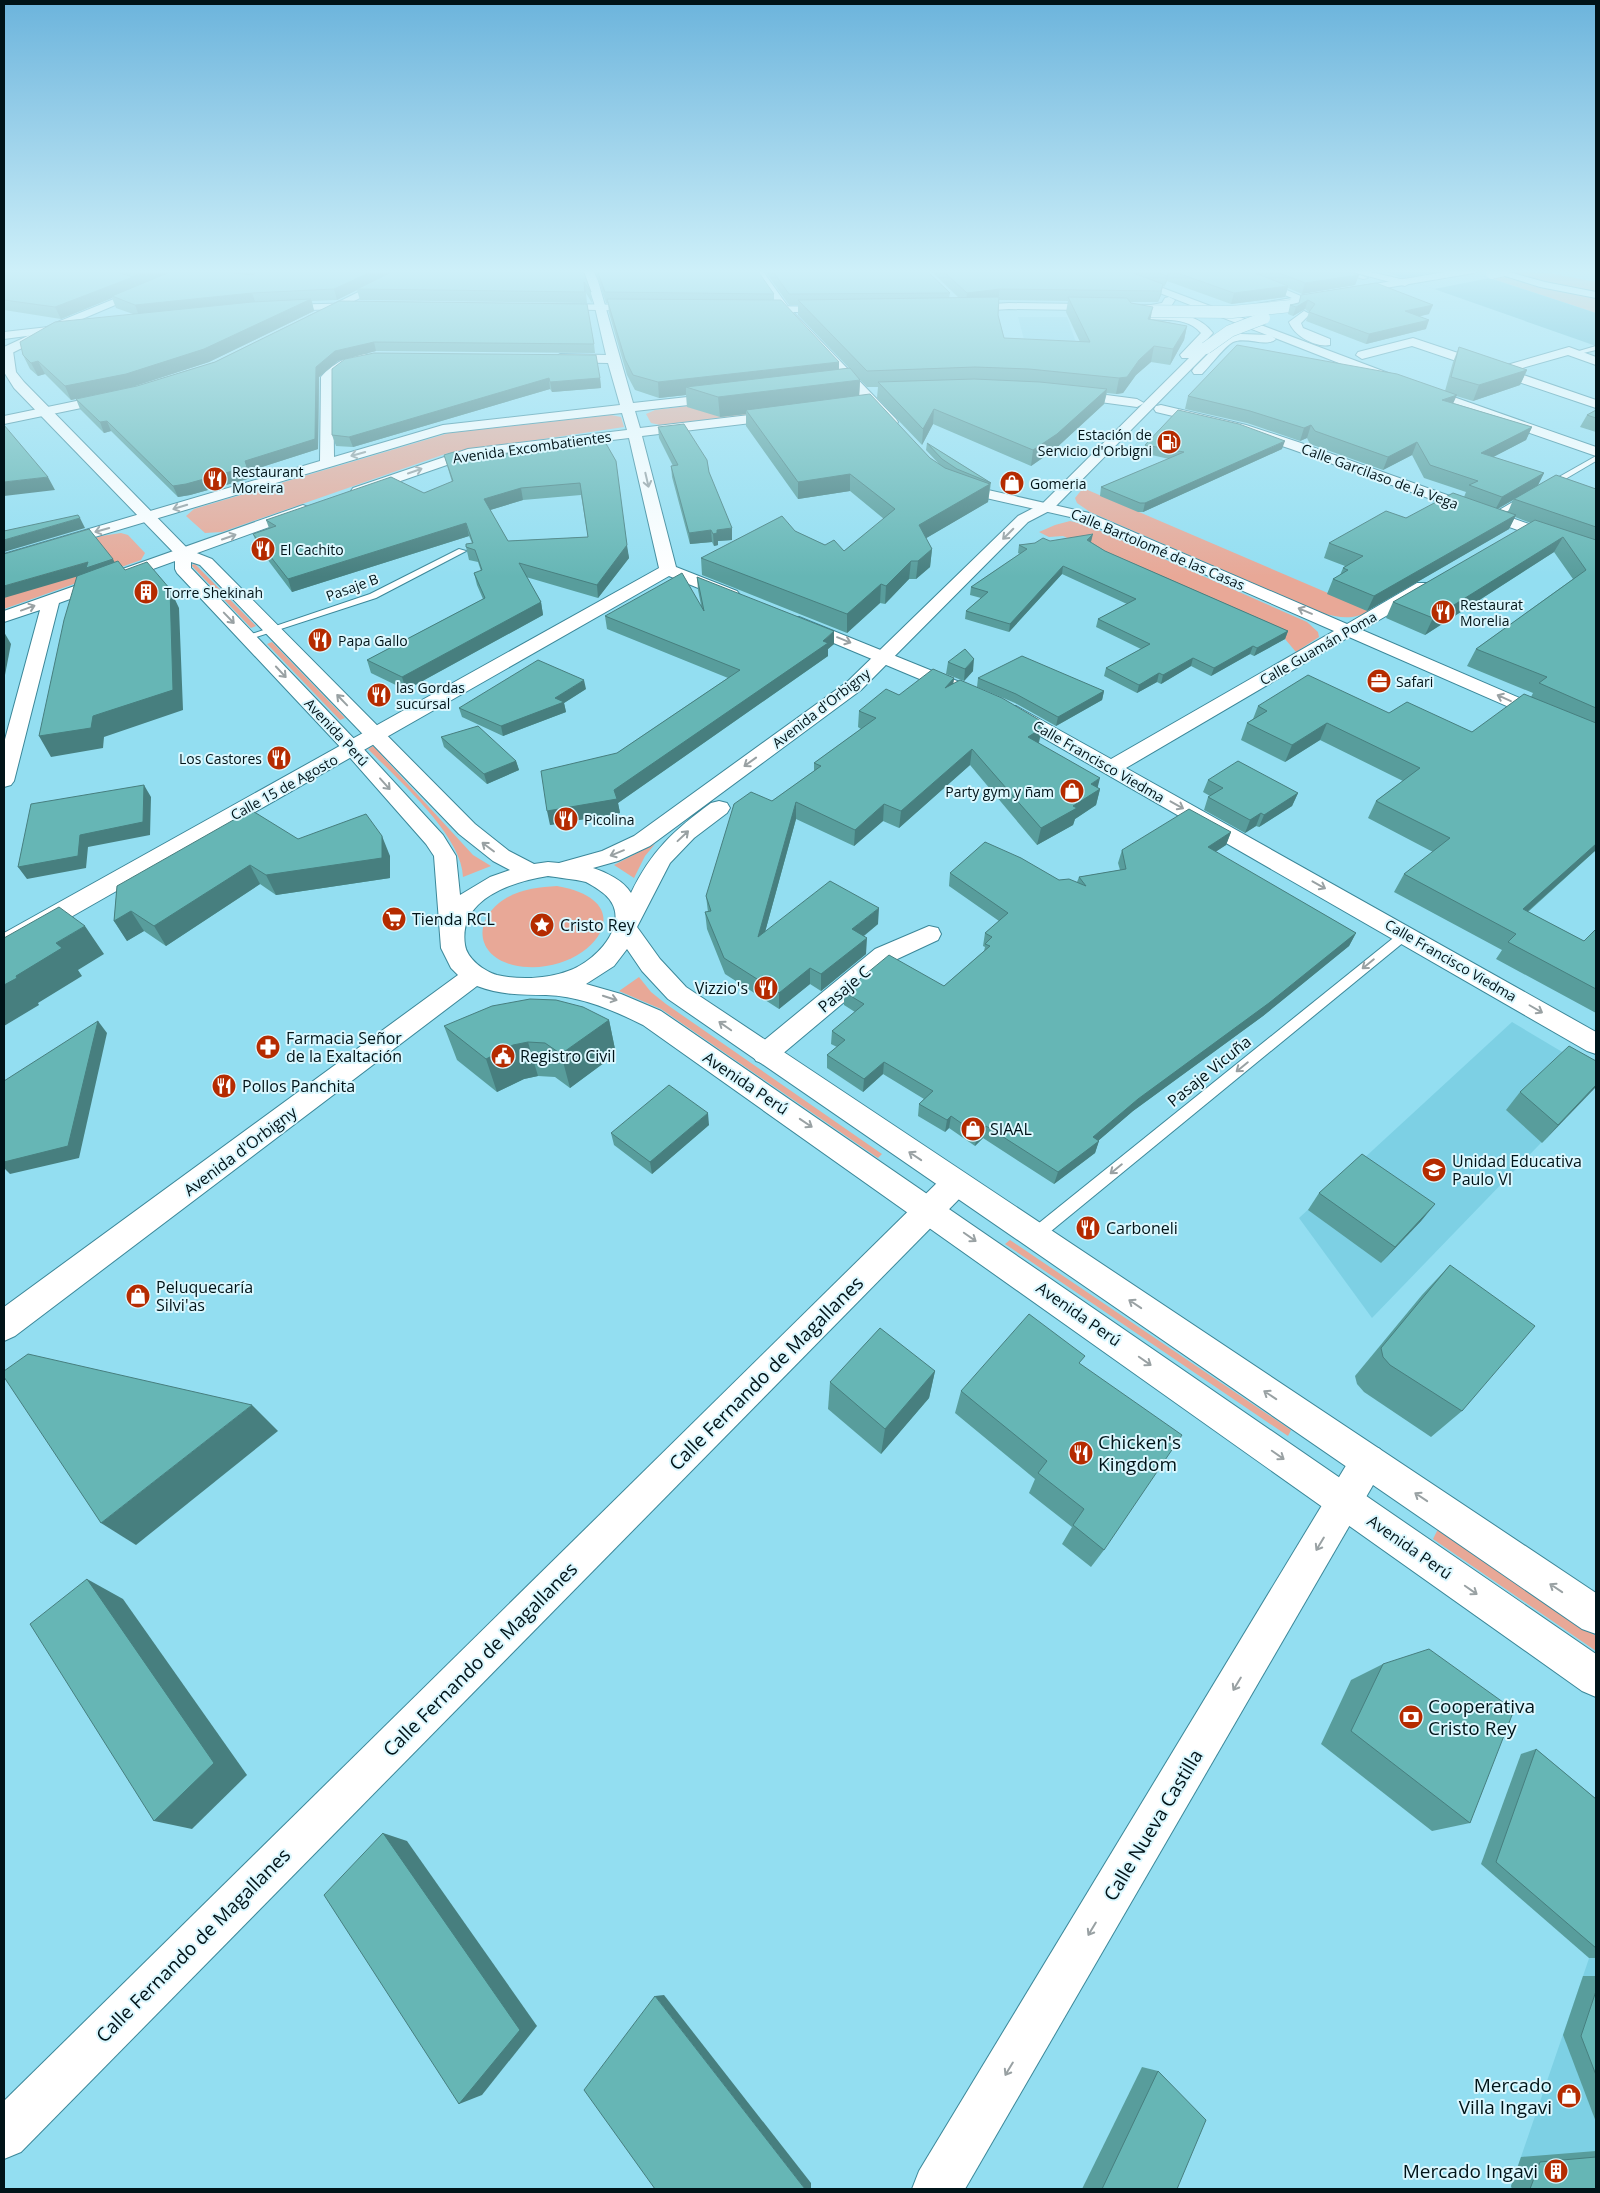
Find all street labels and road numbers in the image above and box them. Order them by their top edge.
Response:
street label: Avenida Excombatientes [452,426,613,468]
street label: Calle Garcilaso de la Vega [1299,439,1461,513]
street label: Calle Bartolomé de las Casas [1068,504,1248,594]
street label: Pasaje B [323,569,381,605]
street label: Calle Guamán Poma [1256,607,1380,689]
street label: Avenida d'Orbigny [768,663,875,752]
street label: Avenida Perú [301,694,373,770]
street label: Calle Francisco Viedma [1030,715,1168,807]
street label: Calle 15 de Agosto [227,750,341,824]
street label: Calle Francisco Viedma [1382,914,1520,1006]
street label: Pasaje C [813,961,875,1017]
street label: Pasaje Vicuña [1162,1030,1256,1112]
street label: Avenida Perú [699,1046,793,1120]
street label: Avenida d'Orbigny [179,1101,302,1201]
street label: Calle Fernando de Magallanes [663,1270,869,1476]
street label: Avenida Perú [1032,1277,1126,1351]
street label: Avenida Perú [1363,1510,1457,1584]
street label: Calle Fernando de Magallanes [377,1556,583,1762]
street label: Calle Nueva Castilla [1097,1744,1209,1906]
street label: Calle Fernando de Magallanes [90,1842,296,2048]

